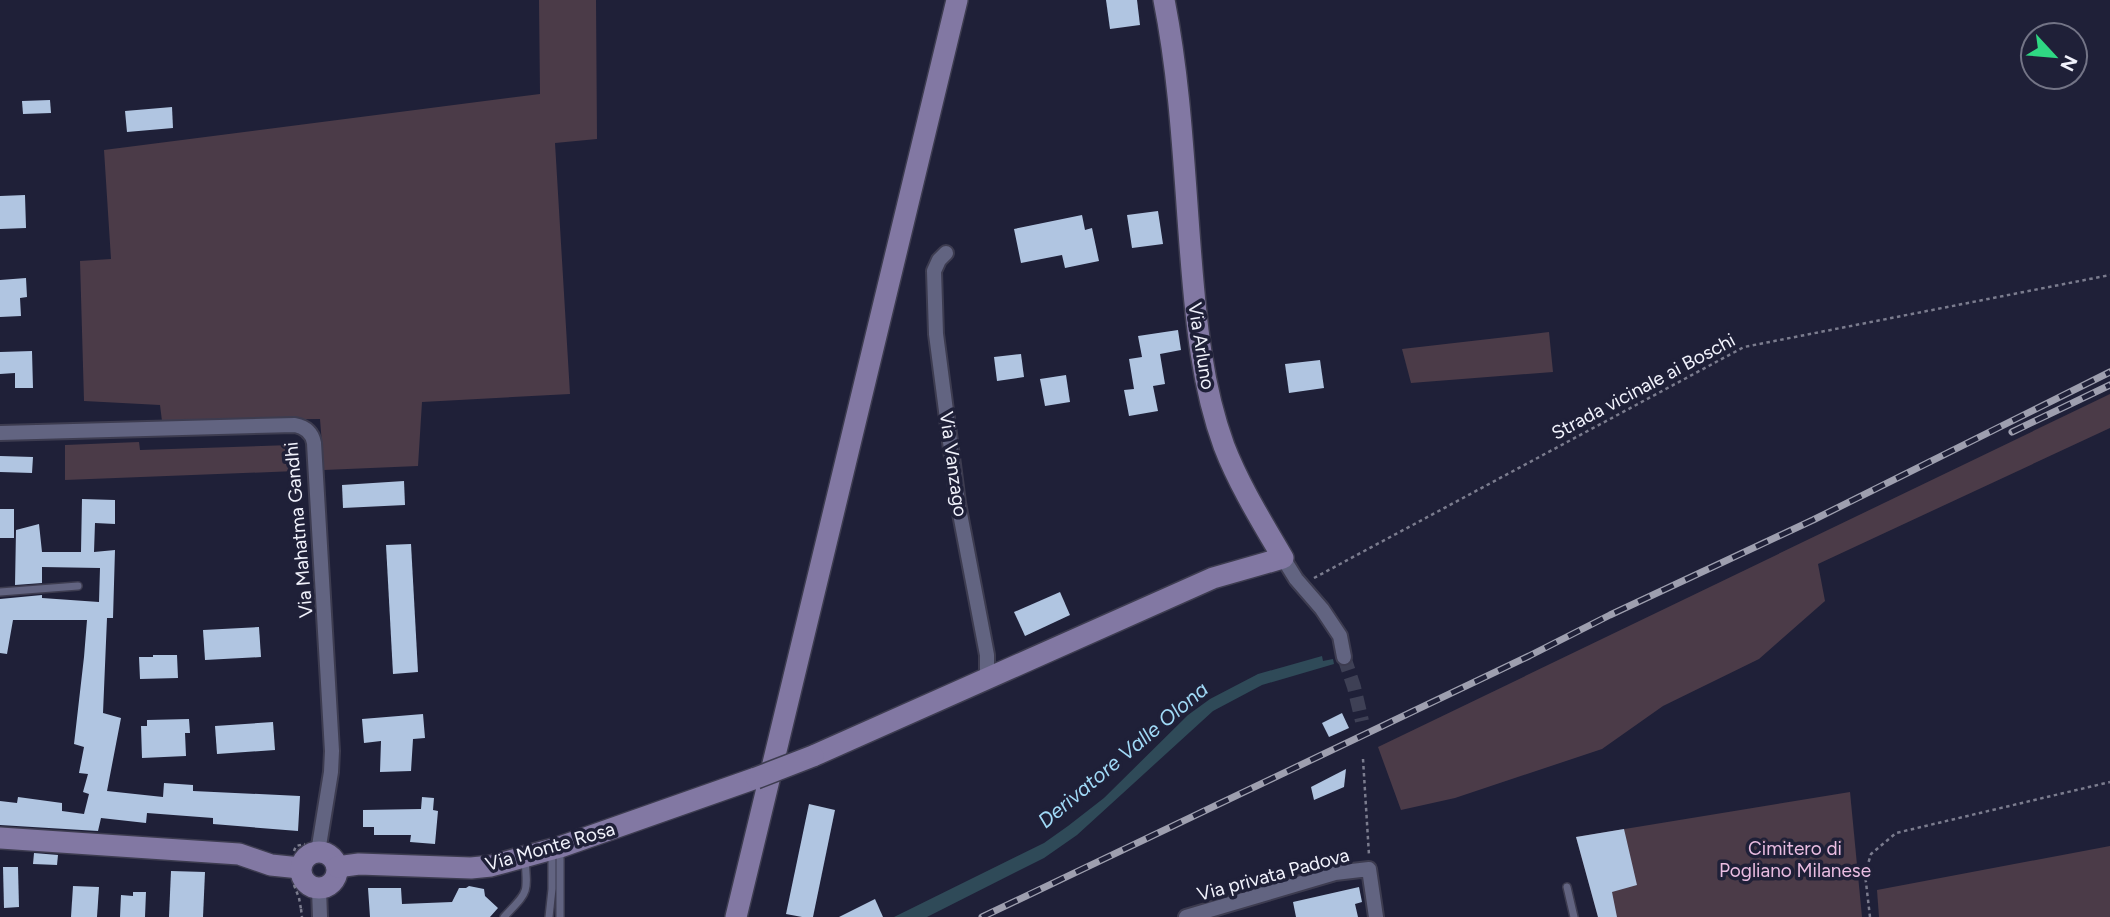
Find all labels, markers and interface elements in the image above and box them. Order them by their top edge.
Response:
north arrow [2019,21,2089,91]
text: N [2055,52,2082,75]
street label: Via Arluno [1183,301,1220,391]
street label: Strada vicinale ai Boschi [1548,328,1739,445]
street label: Via Vanzago [935,410,972,518]
street label: Via Mahatma Gandhi [279,441,318,619]
water label: Derivatore Valle Olona [1033,676,1213,833]
street label: Via Monte Rosa [483,817,617,876]
park label: Cimitero di Pogliano Milanese [1719,837,1871,882]
street label: Via privata Padova [1195,843,1352,906]

